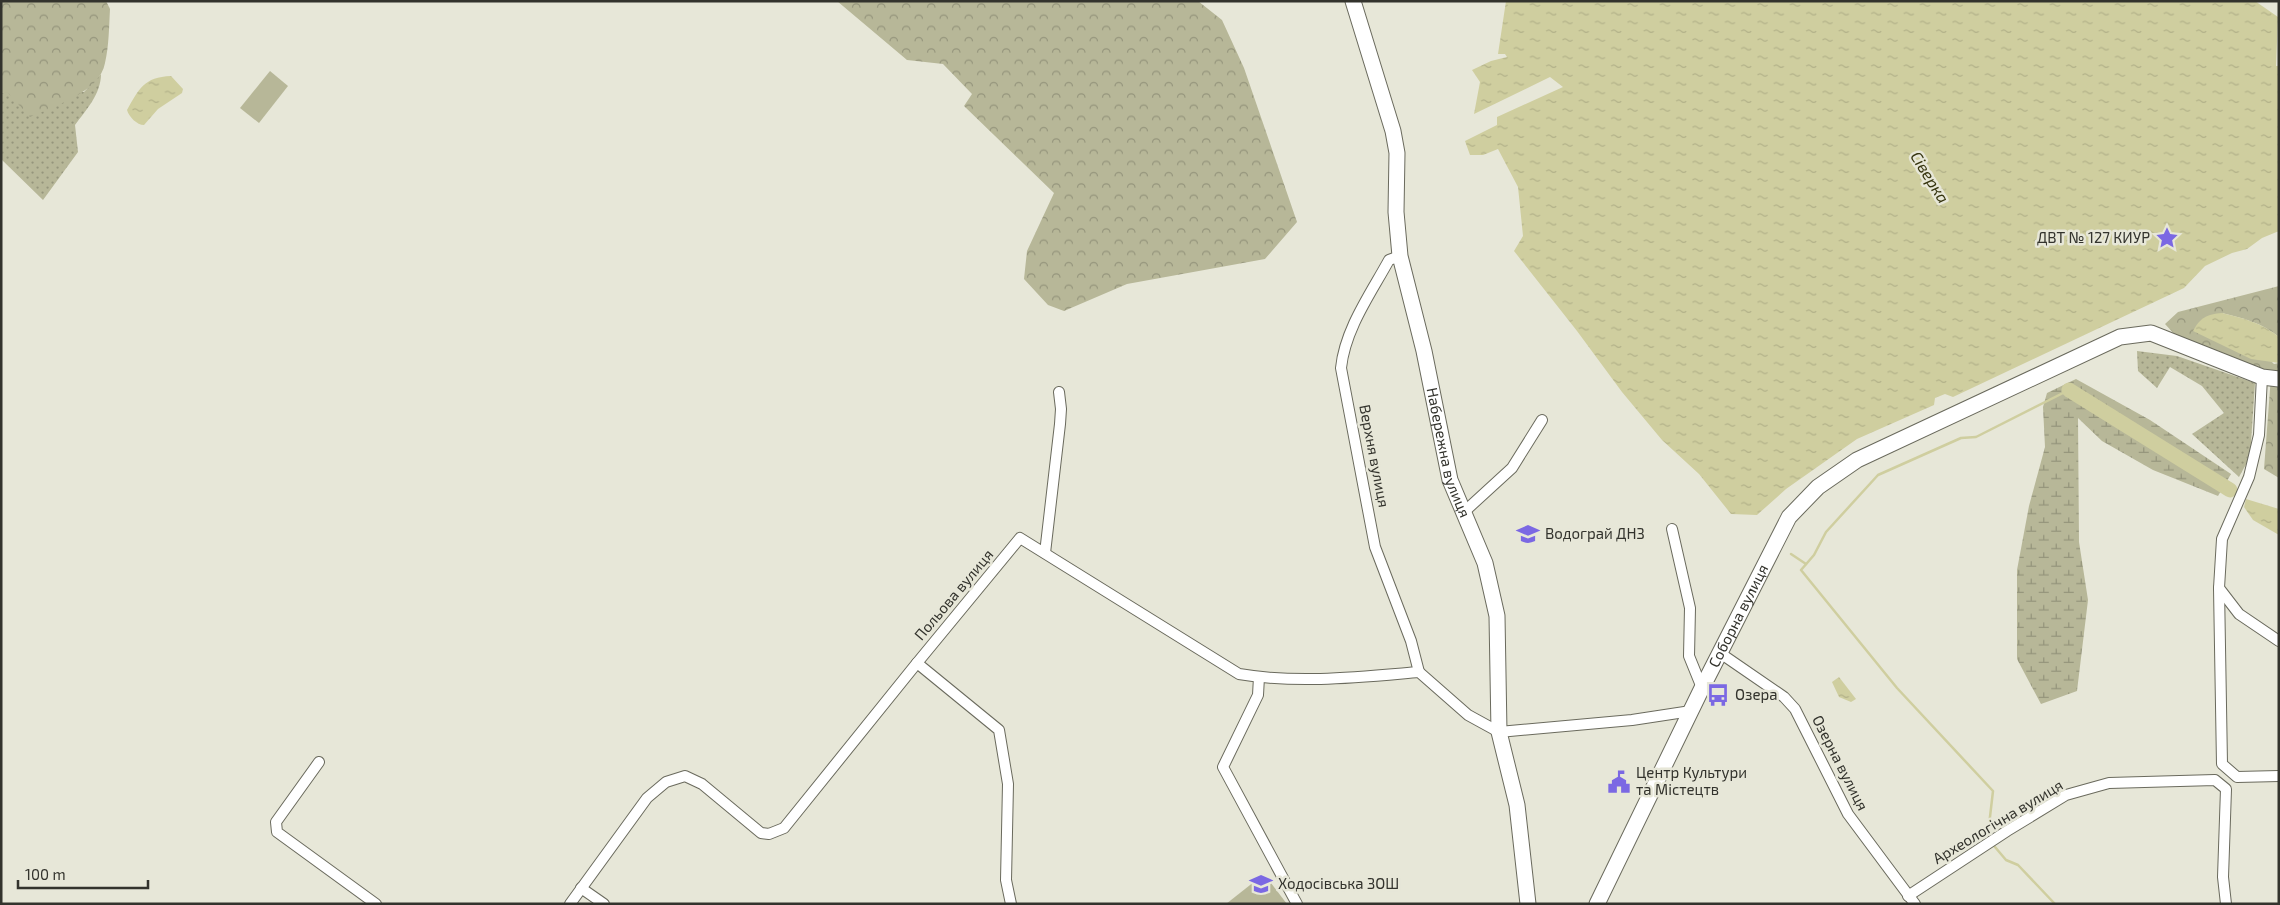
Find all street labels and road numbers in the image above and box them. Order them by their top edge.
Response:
street label: Набережна вулиця [1424,386,1475,520]
street label: Верхня вулиця [1355,403,1394,509]
street label: Польова вулиця [910,545,997,644]
street label: Соборна вулиця [1704,561,1771,670]
street label: Озерна вулиця [1808,712,1873,814]
street label: Археологічна вулиця [1929,775,2066,868]

